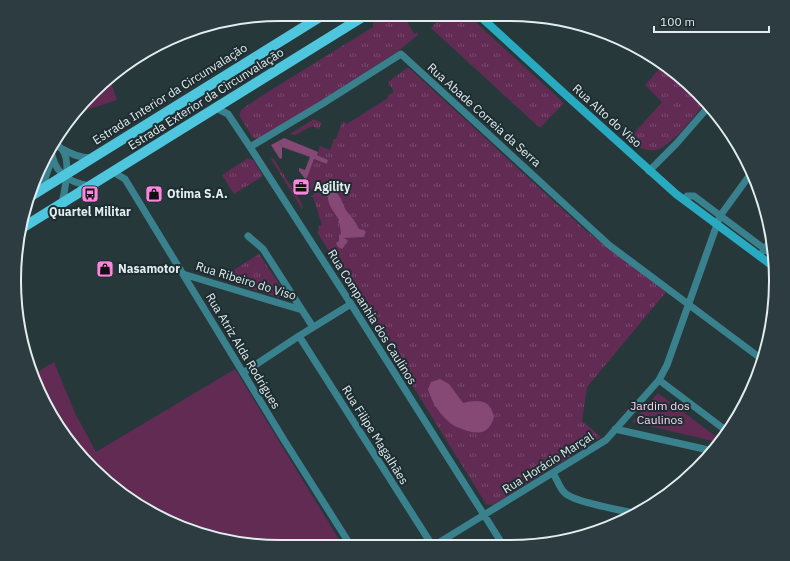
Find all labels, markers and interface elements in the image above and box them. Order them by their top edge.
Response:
scale bar [654,8,769,34]
text: 100 m [660,14,695,29]
street label: Estrada Interior da Circunvalação [90,40,250,147]
street label: Estrada Exterior da Circunvalação [125,44,287,153]
street label: Rua Abade Correia da Serra [424,60,545,170]
street label: Rua Alto do Viso [570,81,645,151]
office icon: Agility [291,177,311,197]
place label: Agility [314,179,351,194]
bus stop icon: Quartel Militar [80,184,100,204]
shop icon: Otima S.A. [144,184,164,204]
place label: Otima S.A. [167,186,228,201]
place label: Quartel Militar [49,204,131,219]
street label: Rua Companhia dos Caulinos [325,246,420,387]
street label: Rua Ribeiro do Viso [194,258,298,303]
shop icon: Nasamotor [95,259,115,279]
place label: Nasamotor [118,261,180,276]
street label: Rua Atriz Alda Rodrigues [203,290,284,412]
street label: Rua Filipe Magalhães [339,382,412,487]
park label: Jardim dos Caulinos [630,398,690,427]
street label: Rua Horácio Marçal [499,429,596,497]

